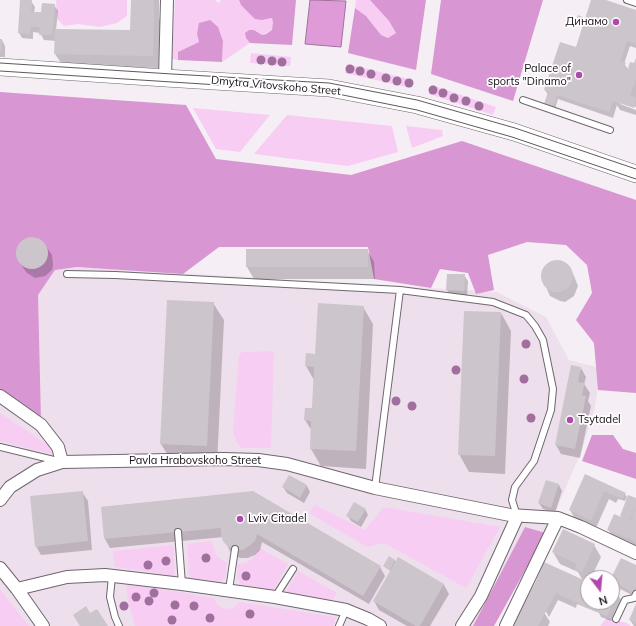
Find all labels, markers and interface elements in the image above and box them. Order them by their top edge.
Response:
place label: Динамо [566,15,608,29]
marker: Динамо [611,17,621,27]
place label: Palace of sports "Dinamo" [488,62,571,88]
marker: Palace of sports "Dinamo" [574,70,584,80]
street label: Dmytra Vitovskoho Street [211,74,341,98]
place label: Tsytadel [578,413,621,427]
marker: Tsytadel [565,415,575,425]
street label: Pavla Hrabovskoho Street [129,454,261,468]
place label: Lviv Citadel [248,512,306,526]
marker: Lviv Citadel [235,514,245,524]
north arrow [580,570,620,610]
text: N [597,593,609,608]

